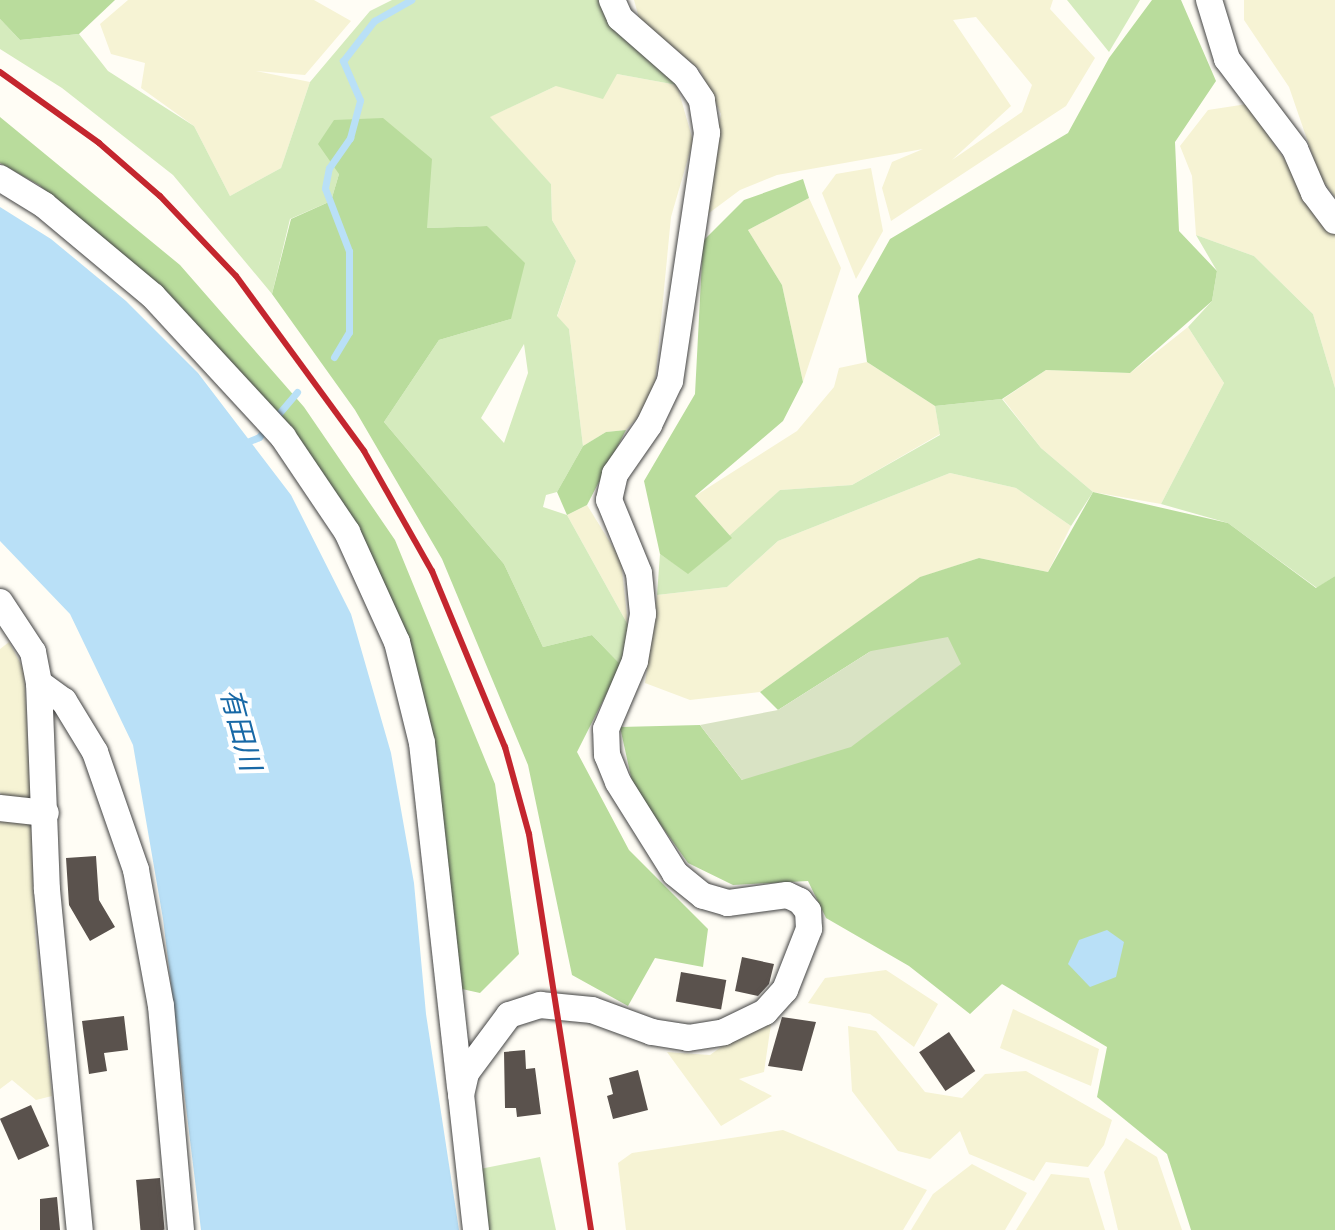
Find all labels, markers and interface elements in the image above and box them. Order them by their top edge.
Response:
water label: 有田川 [215,684,269,774]

